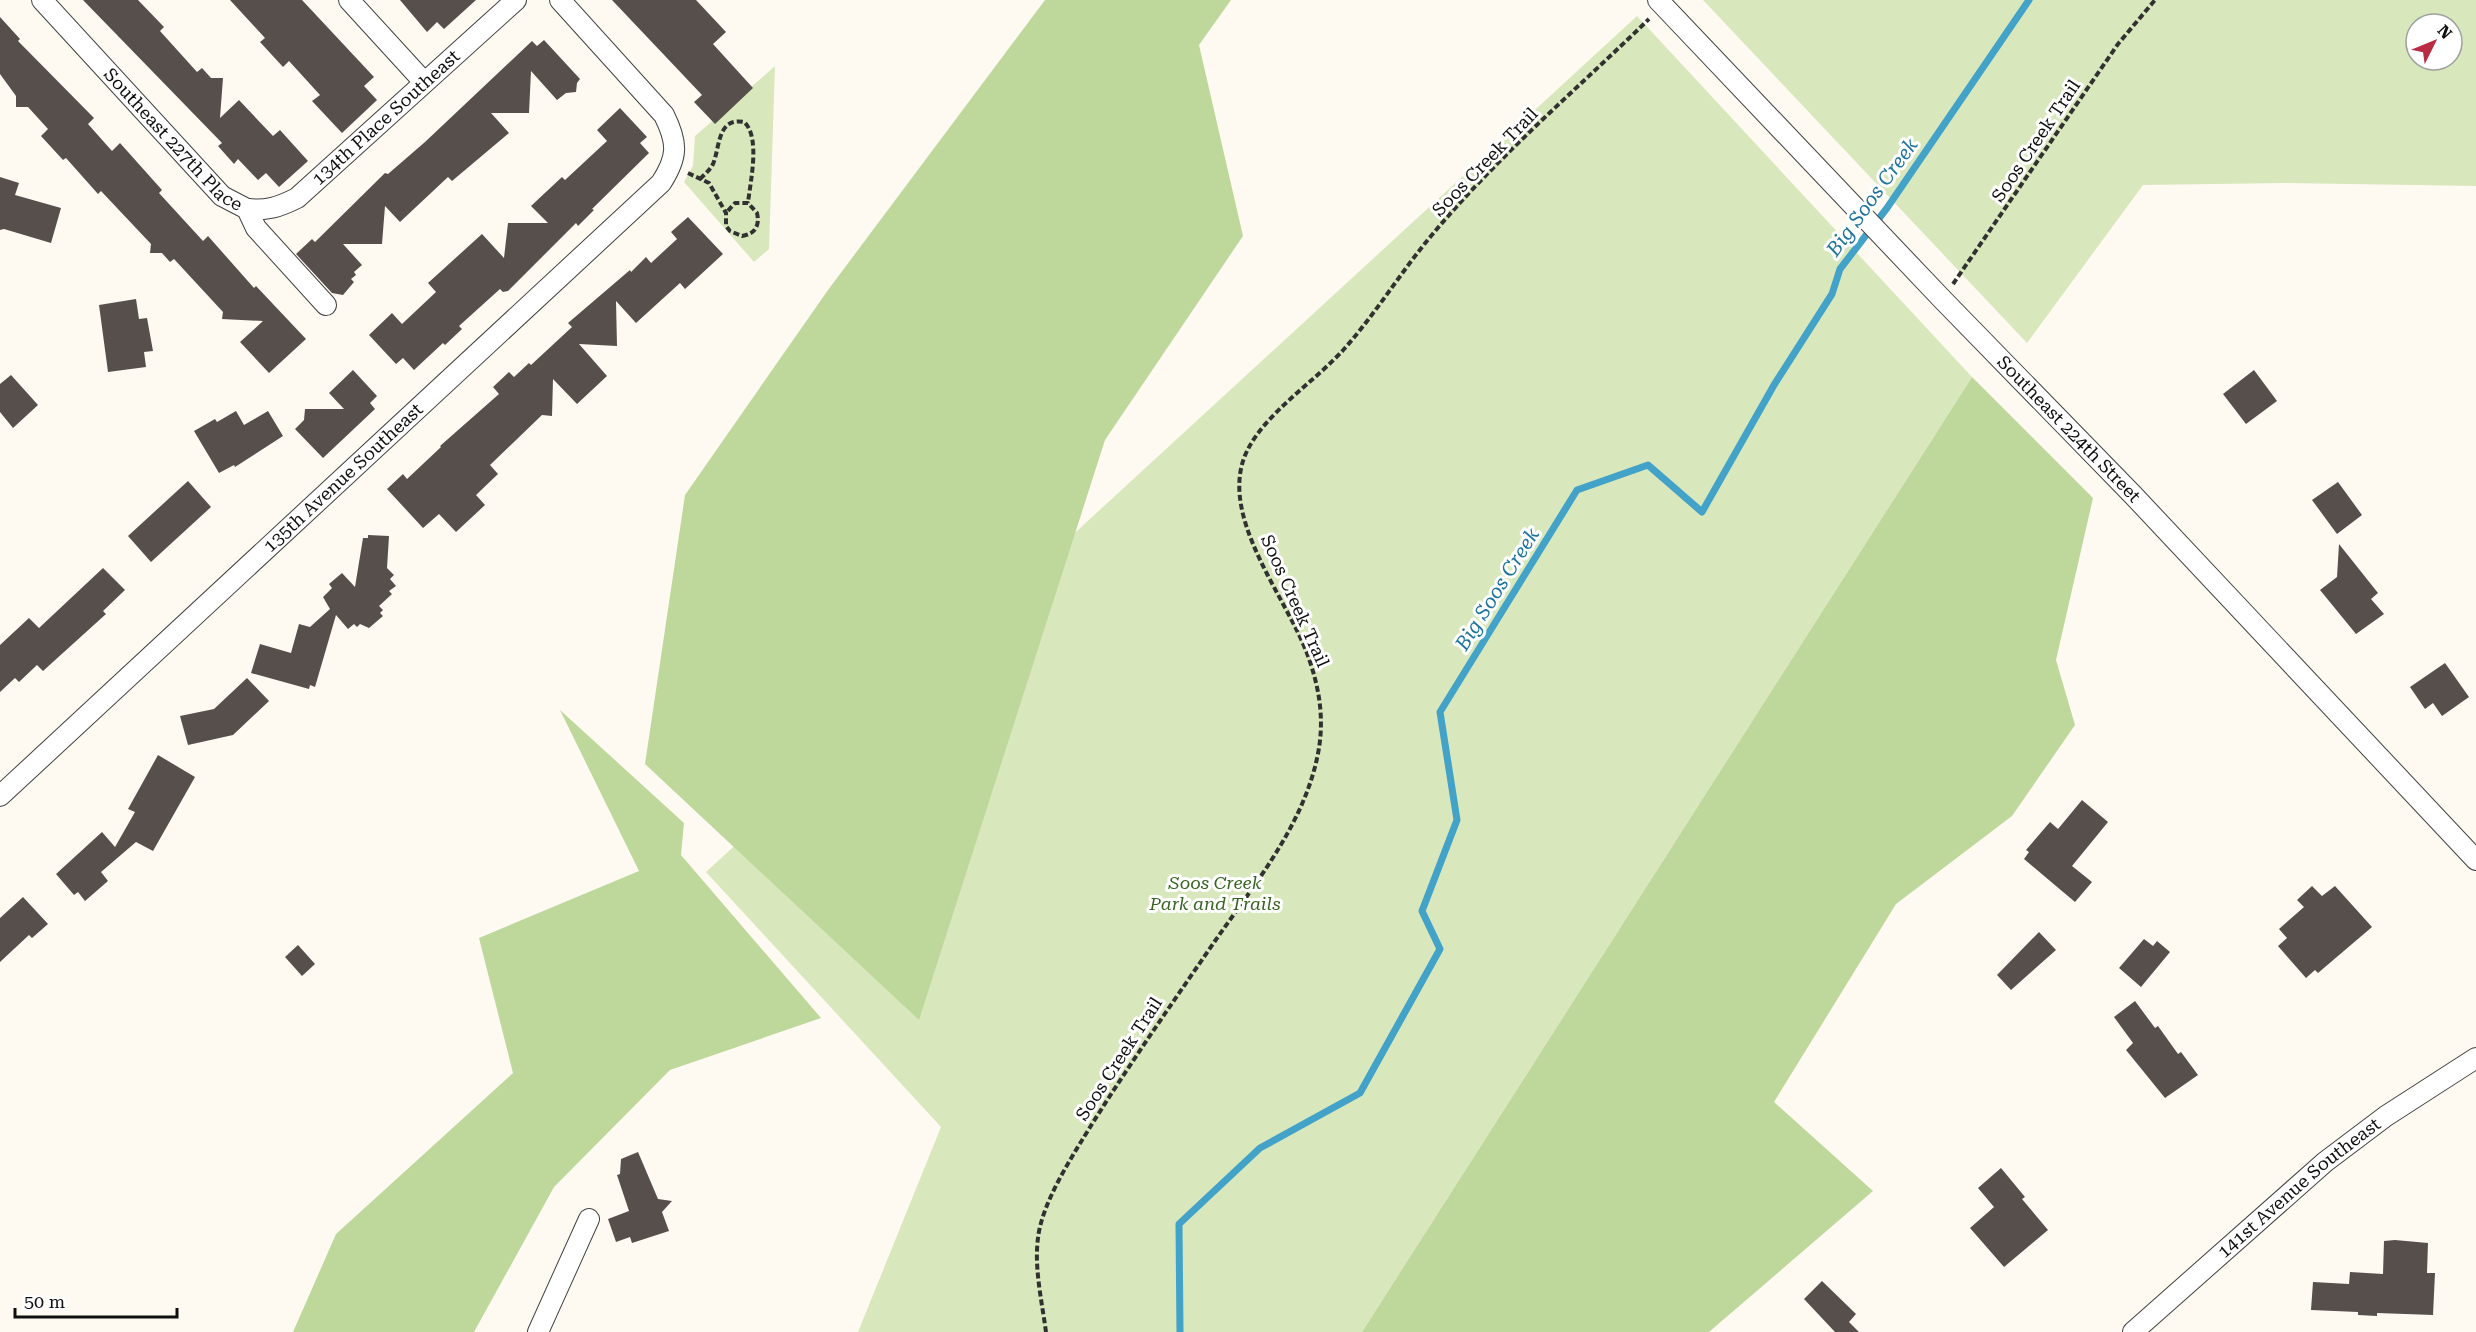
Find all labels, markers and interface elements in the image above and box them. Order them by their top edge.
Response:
north arrow [2404,12,2464,72]
text: N [2433,21,2456,43]
street label: 134th Place Southeast [308,45,464,189]
street label: Southeast 227th Place [100,64,246,215]
street label: Soos Creek Trail [1987,75,2084,206]
street label: Soos Creek Trail [1428,103,1542,220]
water label: Big Soos Creek [1821,133,1923,261]
street label: Southeast 224th Street [1993,351,2145,507]
street label: 135th Avenue Southeast [259,398,427,556]
water label: Big Soos Creek [1449,523,1544,655]
street label: Soos Creek Trail [1257,531,1334,671]
park label: Soos Creek Park and Trails [1148,872,1281,914]
street label: Soos Creek Trail [1071,993,1166,1124]
street label: 141st Avenue Southeast [2213,1113,2384,1262]
scale bar [15,1281,177,1319]
text: 50 m [24,1291,65,1312]

